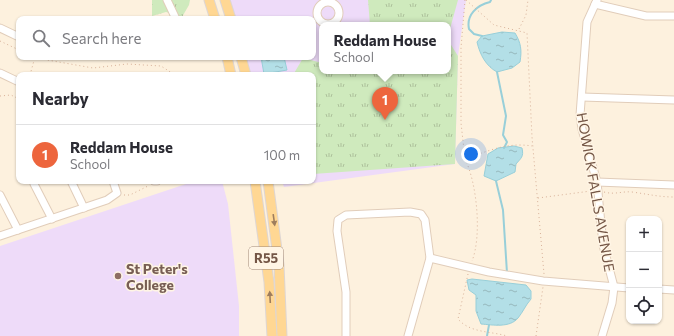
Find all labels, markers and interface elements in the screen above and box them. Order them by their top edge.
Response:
search box [16,16,316,60]
popup [319,22,451,74]
icon: search [30,27,52,49]
text: Search here [62,29,141,47]
text: Reddam House [334,31,436,49]
text: School [334,49,374,65]
pin: 1 [372,87,398,120]
text: Nearby [32,88,89,109]
street label: HOWICK FALLS AVENUE [574,111,618,273]
text: Reddam House [70,138,173,156]
your location [461,144,481,164]
text: 1 [42,147,48,163]
text: 100 m [264,147,300,163]
text: School [70,156,110,172]
one-way arrow [271,214,277,226]
map controls [626,216,662,324]
button: + [626,216,662,252]
road number: R55 [249,247,283,269]
button: − [626,252,662,288]
place label: St Peter's College [126,260,188,293]
marker: St Peter's College [113,271,123,281]
button: locate [626,288,662,324]
one-way arrow [267,290,273,303]

